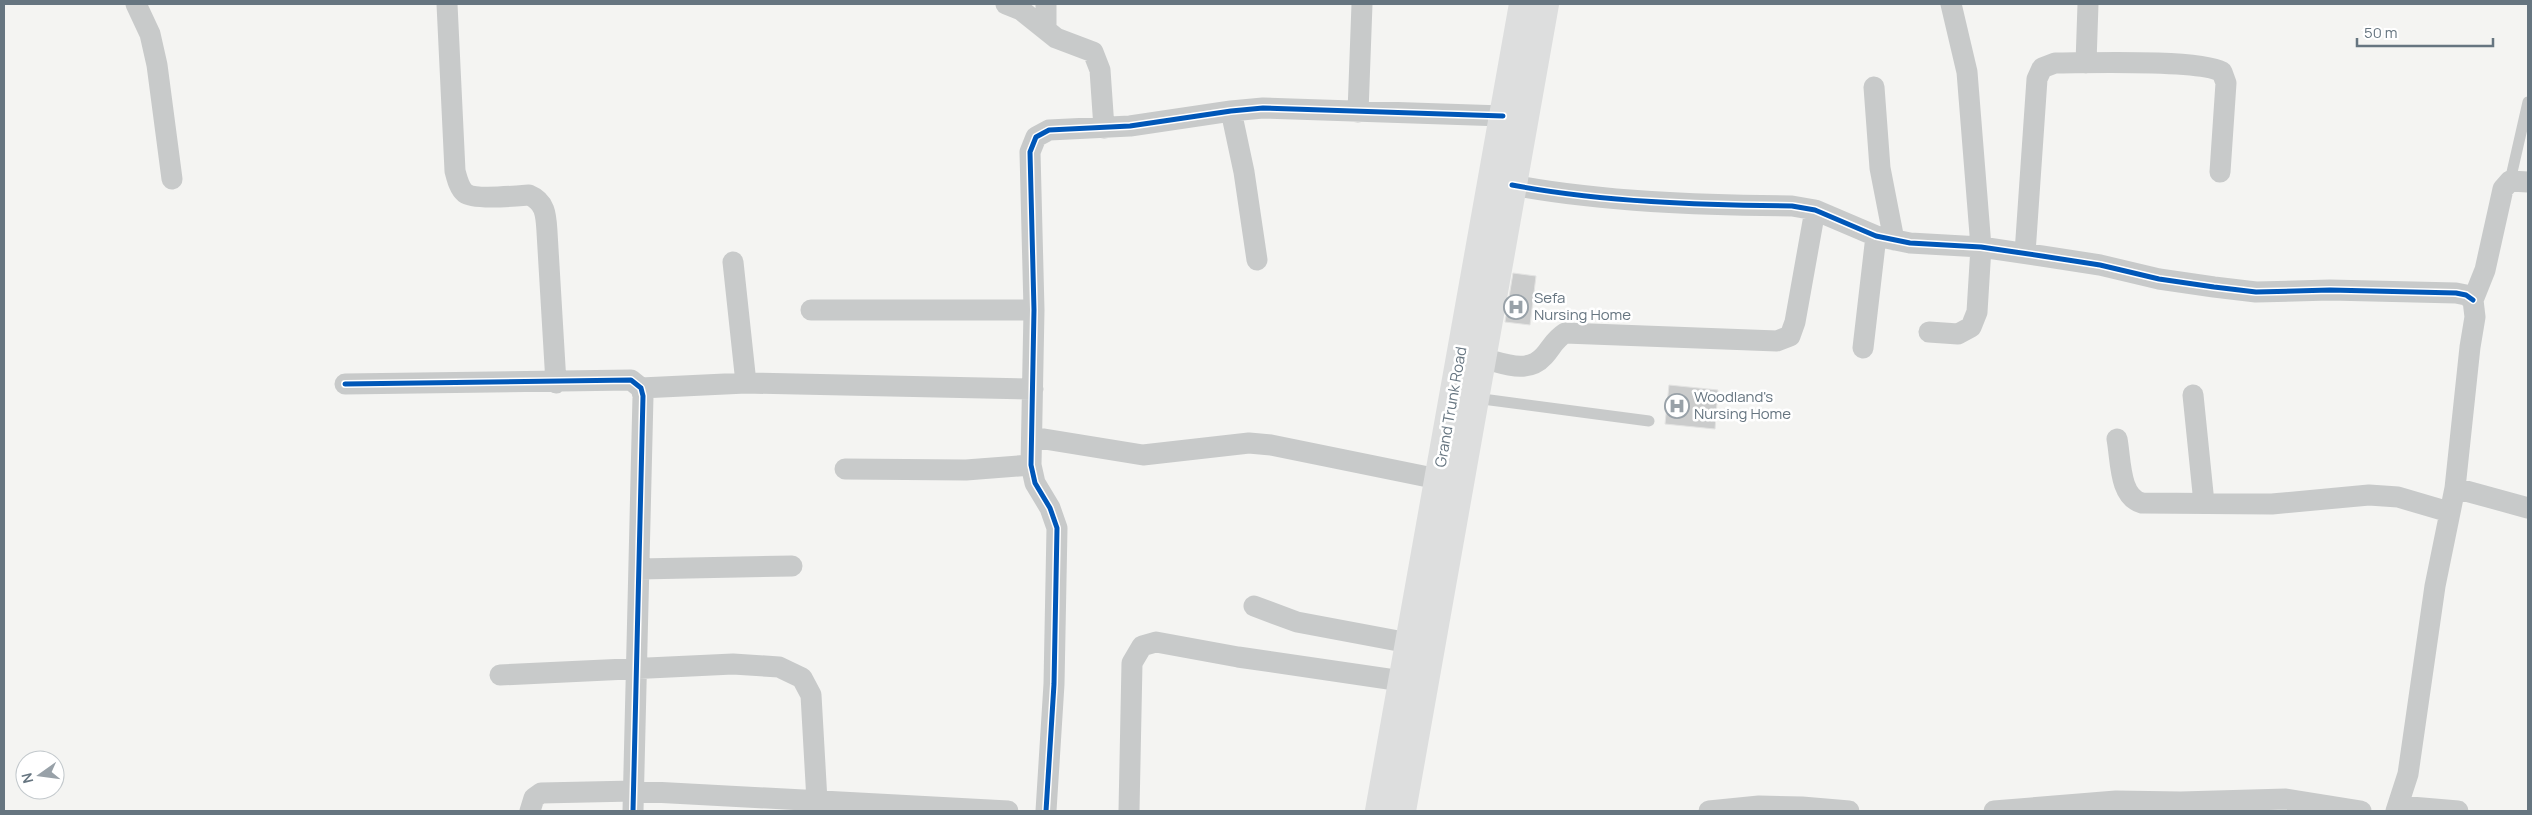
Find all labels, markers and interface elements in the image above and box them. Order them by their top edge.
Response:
scale bar [2357,15,2493,47]
text: 50 m [2364,22,2398,43]
place label: Sefa Nursing Home [1534,287,1631,325]
hospital icon: Sefa Nursing Home [1503,294,1529,320]
street label: Grand Trunk Road [1430,345,1471,469]
place label: Woodland's Nursing Home [1694,386,1791,424]
hospital icon: Woodland's Nursing Home [1664,393,1690,419]
north arrow [15,750,65,800]
text: N [16,771,37,785]

